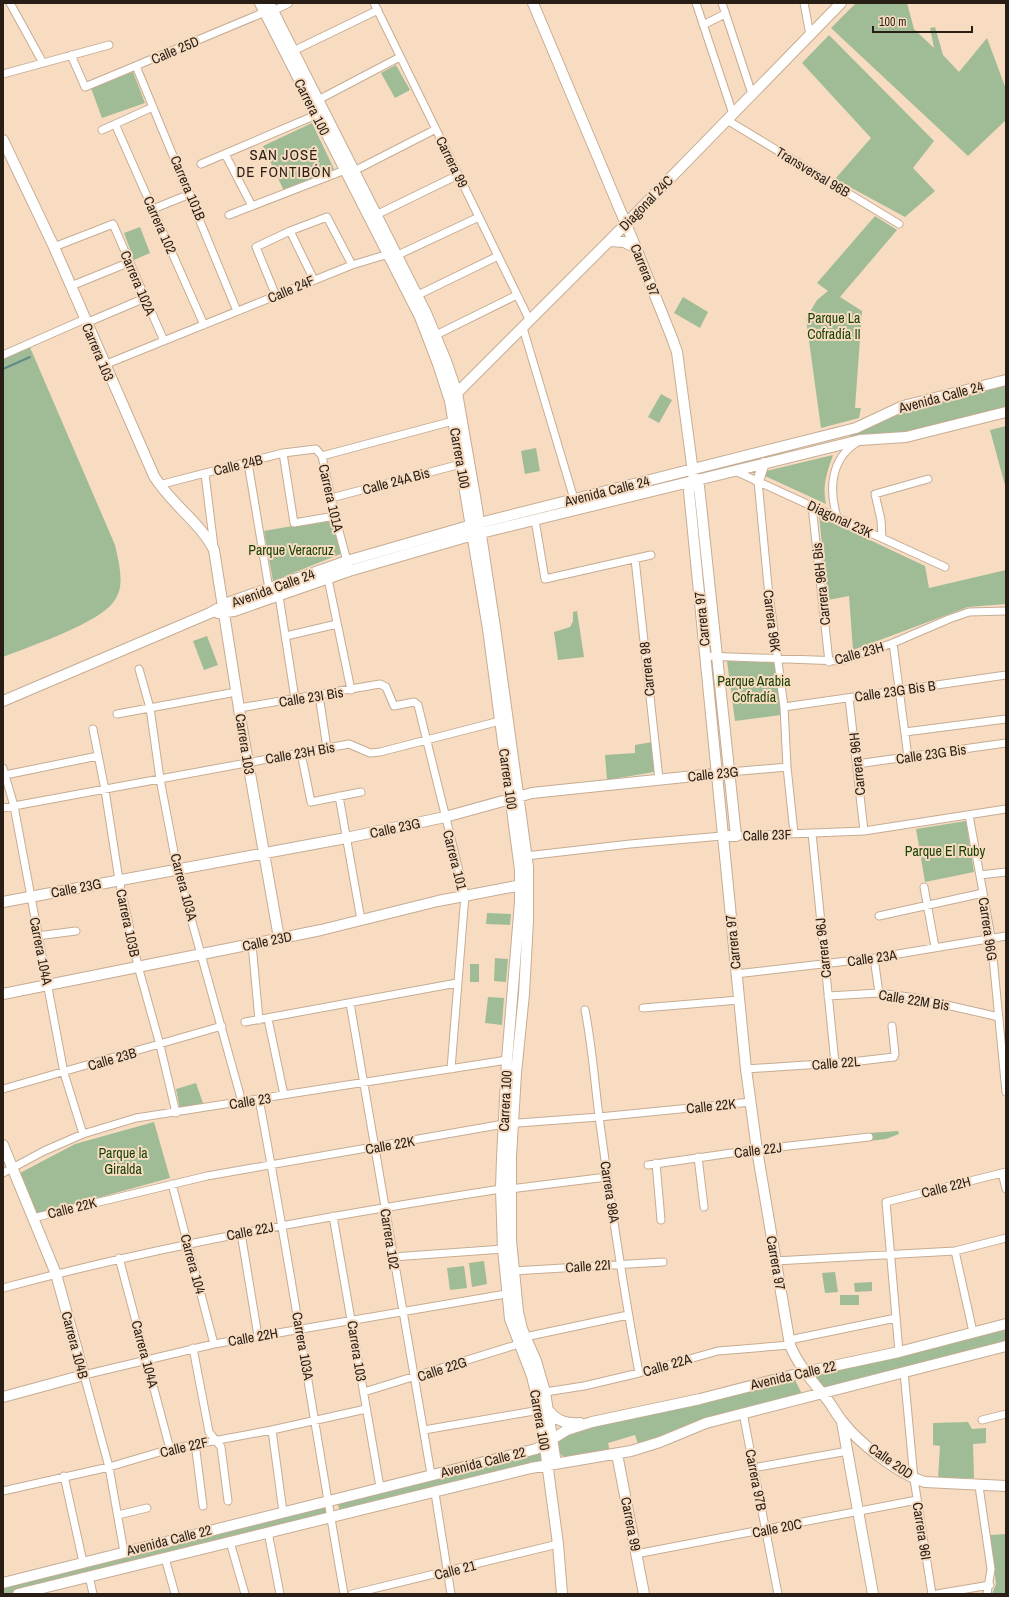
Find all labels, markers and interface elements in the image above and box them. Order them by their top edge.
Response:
scale bar [873,8,972,34]
text: 100 m [879,14,906,30]
street label: Calle 25D [148,32,202,68]
street label: Carrera 100 [290,76,334,138]
street label: Carrera 99 [432,133,472,191]
street label: Transversal 96B [773,143,854,201]
district label: SAN JOSÉ DE FONTIBÓN [236,144,332,182]
street label: Carrera 101B [166,153,210,224]
street label: Diagonal 24C [615,171,677,235]
street label: Carrera 102 [139,193,181,257]
street label: Carrera 97 [626,241,664,299]
street label: Carrera 102A [116,248,160,319]
street label: Calle 24F [265,271,317,307]
park label: Parque La Cofradía II [807,309,861,343]
street label: Carrera 103 [78,320,118,384]
street label: Avenida Calle 24 [896,377,986,417]
street label: Carrera 100 [446,426,474,490]
street label: Calle 24B [212,450,265,480]
street label: Carrera 101A [314,462,348,534]
street label: Calle 24A Bis [360,463,432,499]
street label: Avenida Calle 24 [562,472,652,511]
street label: Diagonal 23K [805,496,876,542]
park label: Parque Veracruz [248,541,334,559]
street label: Carrera 96H Bis [808,542,834,626]
street label: Avenida Calle 24 [228,564,318,612]
street label: Carrera 96K [759,589,785,653]
street label: Carrera 97 [690,591,714,647]
street label: Calle 23H [832,637,886,669]
street label: Carrera 98 [635,641,659,697]
park label: Parque Arabia Cofradía [717,672,791,706]
street label: Calle 23G Bis B [853,676,937,706]
street label: Calle 23I Bis [277,683,345,711]
street label: Carrera 103 [231,712,259,776]
street label: Carrera 96H [845,732,869,796]
street label: Calle 23H Bis [264,738,336,768]
street label: Calle 23G Bis [895,740,968,768]
street label: Carrera 100 [495,747,521,811]
street label: Calle 23G [687,762,739,786]
street label: Calle 23G [368,814,422,842]
street label: Calle 23F [742,825,792,845]
street label: Carrera 101 [439,828,471,892]
park label: Parque El Ruby [905,842,985,860]
street label: Carrera 103A [166,851,202,923]
street label: Calle 23G [49,874,103,902]
street label: Carrera 103B [112,887,144,959]
street label: Carrera 96G [975,896,1001,962]
street label: Carrera 97 [721,914,745,970]
street label: Carrera 104A [26,915,56,987]
street label: Carrera 96J [811,917,835,979]
street label: Calle 23D [240,927,294,955]
street label: Calle 23A [846,946,898,970]
street label: Calle 22M Bis [877,986,951,1015]
street label: Calle 23B [86,1043,139,1075]
street label: Calle 22L [811,1052,862,1074]
street label: Carrera 100 [494,1070,516,1132]
street label: Calle 23 [228,1089,272,1113]
street label: Calle 22K [685,1094,737,1118]
street label: Calle 22K [364,1132,416,1158]
street label: Calle 22J [733,1138,783,1162]
park label: Parque la Giralda [98,1144,148,1178]
street label: Carrera 98A [596,1160,624,1225]
street label: Calle 22H [919,1172,973,1202]
street label: Calle 22K [46,1193,99,1223]
street label: Carrera 102 [376,1207,404,1271]
street label: Calle 22J [225,1218,275,1244]
street label: Carrera 104 [176,1232,210,1297]
street label: Carrera 97 [762,1234,790,1292]
street label: Calle 22I [565,1255,611,1277]
street label: Carrera 104B [57,1309,93,1381]
street label: Carrera 103A [288,1310,318,1382]
street label: Carrera 104A [127,1318,163,1390]
street label: Carrera 103 [343,1319,371,1383]
street label: Calle 22H [227,1324,279,1350]
street label: Calle 22A [641,1349,694,1381]
street label: Calle 22G [415,1353,469,1385]
street label: Avenida Calle 22 [748,1356,838,1394]
street label: Carrera 100 [526,1388,554,1452]
street label: Calle 22F [158,1433,210,1461]
street label: Calle 20D [865,1439,917,1483]
street label: Avenida Calle 22 [438,1443,527,1482]
street label: Carrera 97B [741,1448,771,1513]
street label: Carrera 99 [617,1495,645,1553]
street label: Carrera 96I [909,1501,935,1561]
street label: Calle 20C [751,1514,803,1542]
street label: Avenida Calle 22 [124,1521,213,1560]
street label: Calle 21 [432,1556,478,1584]

